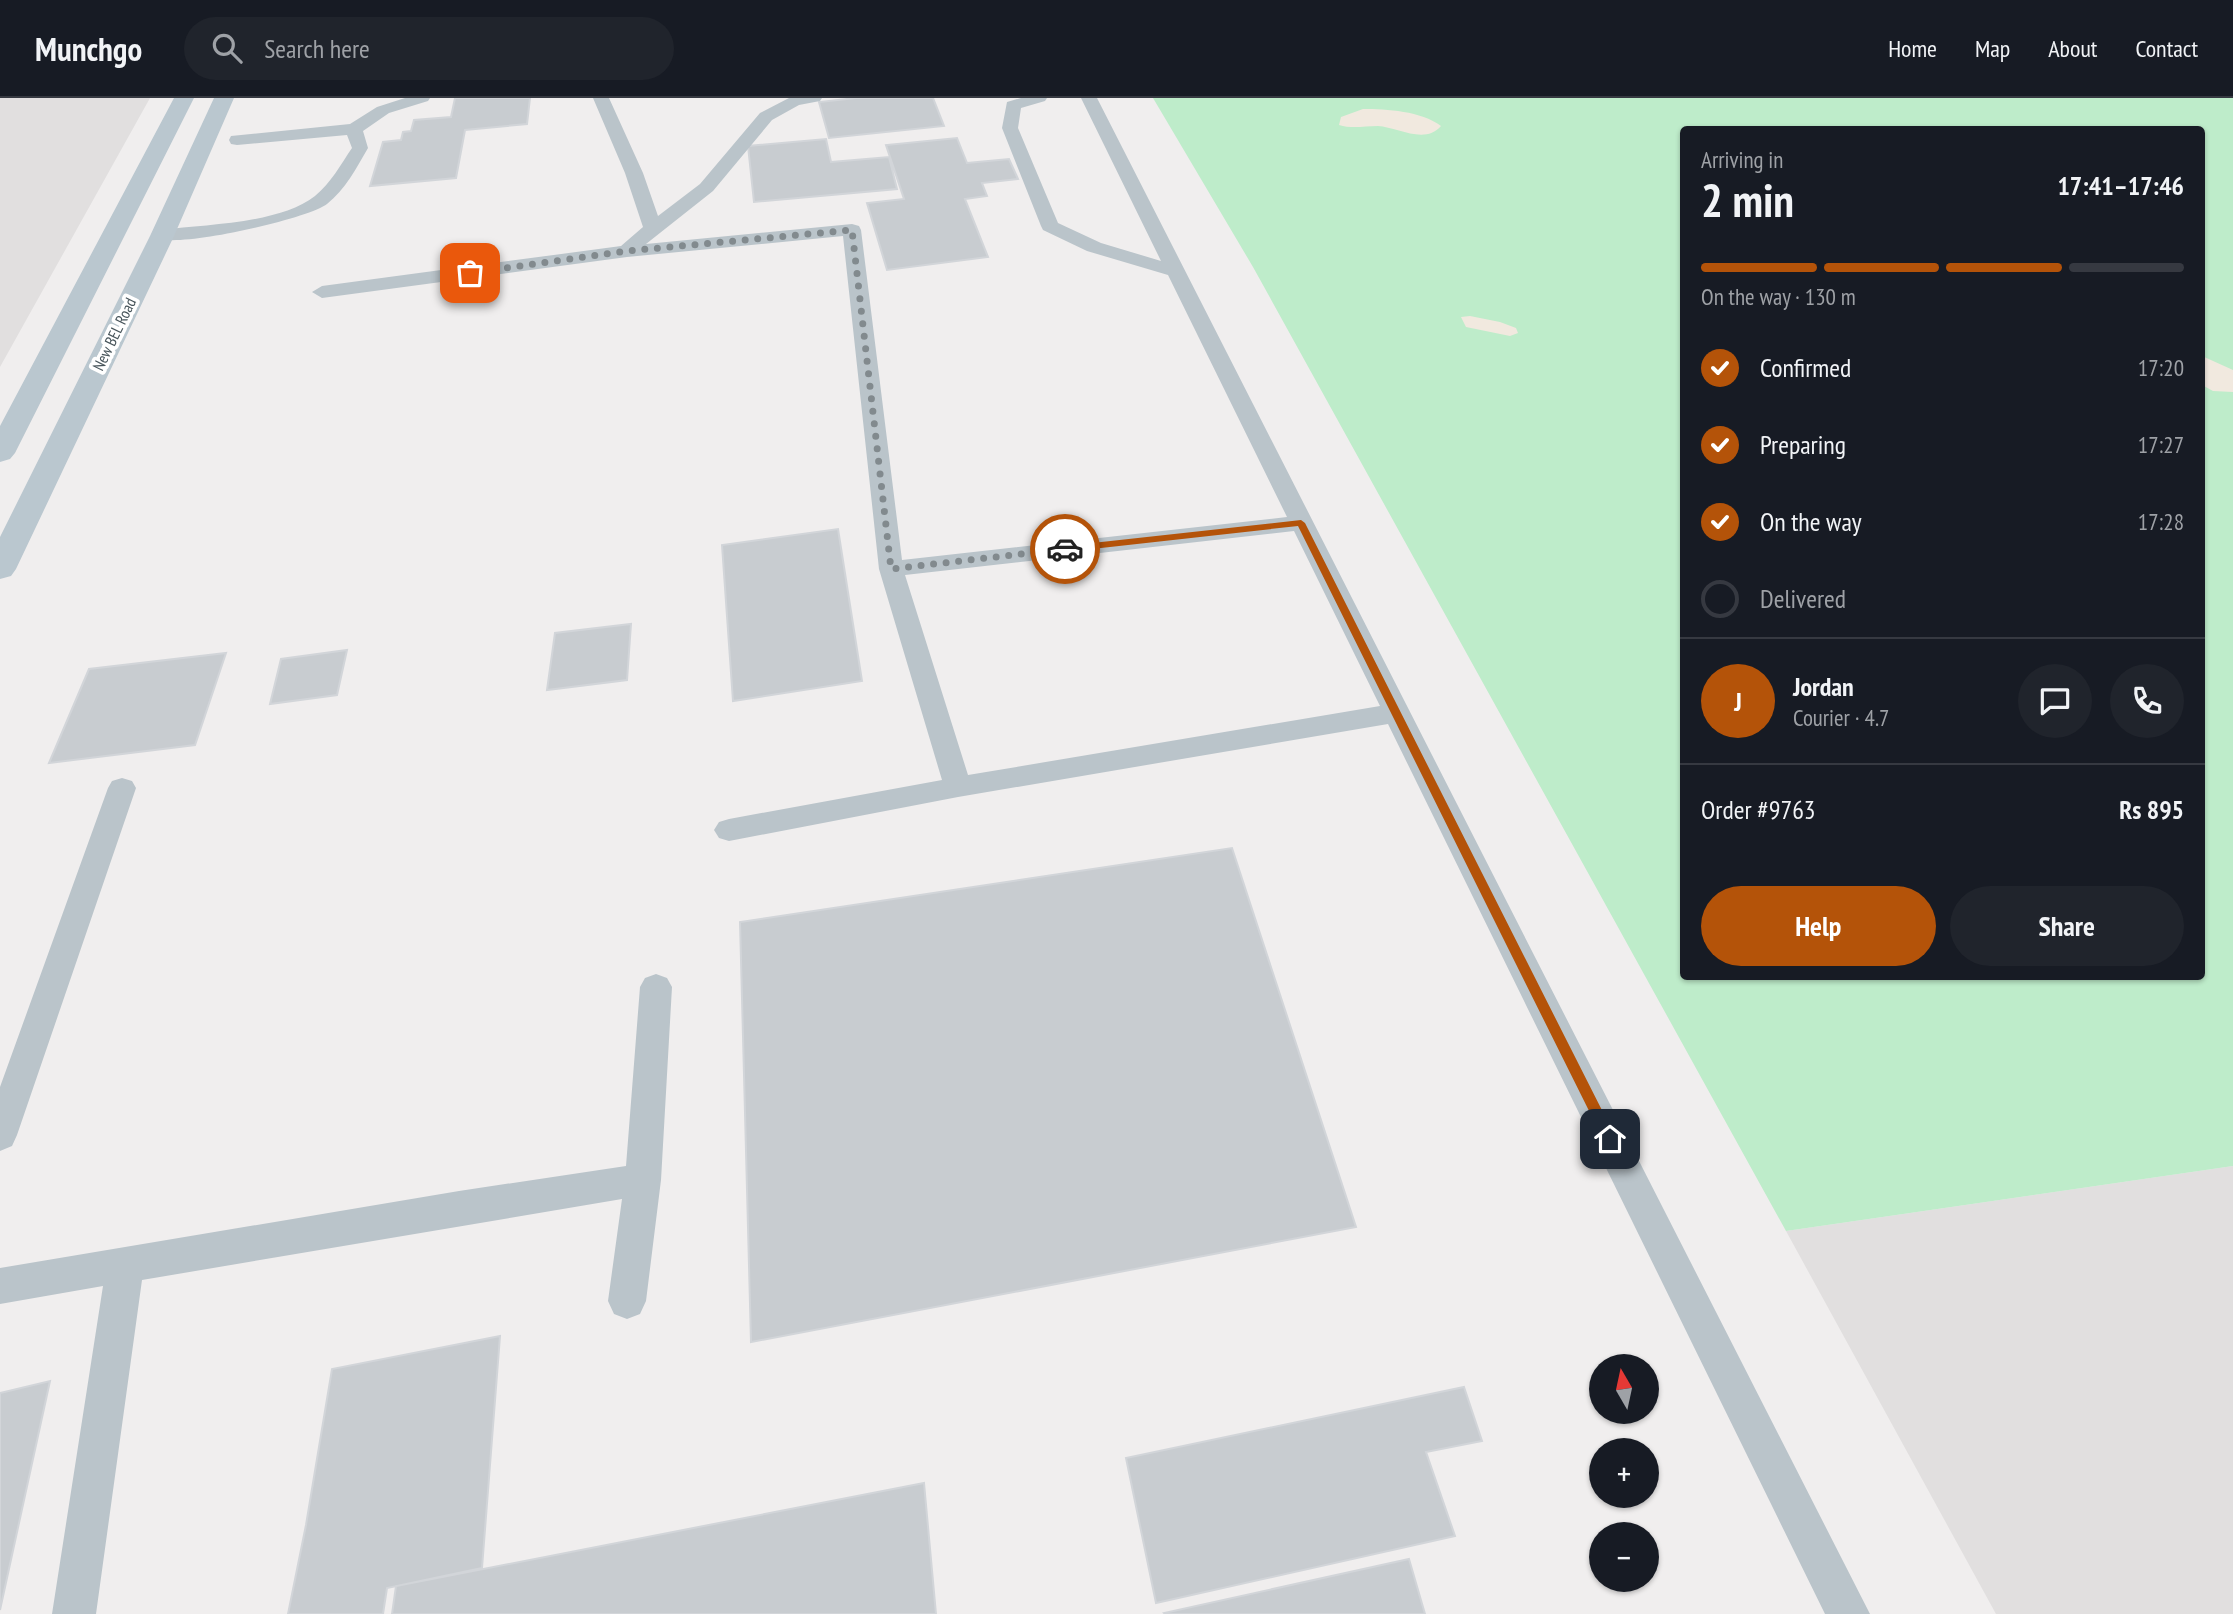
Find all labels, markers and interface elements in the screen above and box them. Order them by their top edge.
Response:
search box [184,17,674,80]
text: Munchgo [35,27,142,70]
icon: search [208,29,246,67]
text: Search here [264,32,370,65]
text: Home [1888,33,1937,64]
text: Map [1975,33,2010,64]
text: About [2048,33,2097,64]
text: Contact [2135,33,2198,64]
text: Arriving in [1701,145,1783,174]
text: 17:41–17:46 [2057,169,2184,202]
text: 2 min [1701,170,1794,230]
pin [440,243,500,303]
icon: bag [451,254,489,292]
text: On the way · 130 m [1701,282,1856,311]
street label: New BEL Road [88,294,140,374]
icon: check [1701,349,1739,387]
text: Confirmed [1760,351,1851,384]
text: 17:20 [2138,353,2184,382]
icon: check [1701,426,1739,464]
text: Preparing [1760,428,1846,461]
text: 17:27 [2138,430,2184,459]
icon: check [1701,503,1739,541]
text: On the way [1760,505,1862,538]
text: 17:28 [2138,507,2184,536]
courier [1030,514,1100,584]
icon: car [1046,530,1084,568]
text: Delivered [1760,582,1846,615]
button: chat [2018,664,2092,738]
button: phone [2110,664,2184,738]
text: Jordan [1793,670,1854,703]
text: J [1734,685,1742,718]
text: Courier · 4.7 [1793,703,1889,732]
text: Order #9763 [1701,793,1816,826]
text: Rs 895 [2119,793,2184,826]
button: Help [1701,886,1936,966]
button: Share [1950,886,2184,966]
pin [1580,1109,1640,1169]
icon: home [1591,1120,1629,1158]
north arrow [1589,1354,1659,1424]
map controls [1589,1354,1659,1592]
button: + [1589,1438,1659,1508]
button: − [1589,1522,1659,1592]

